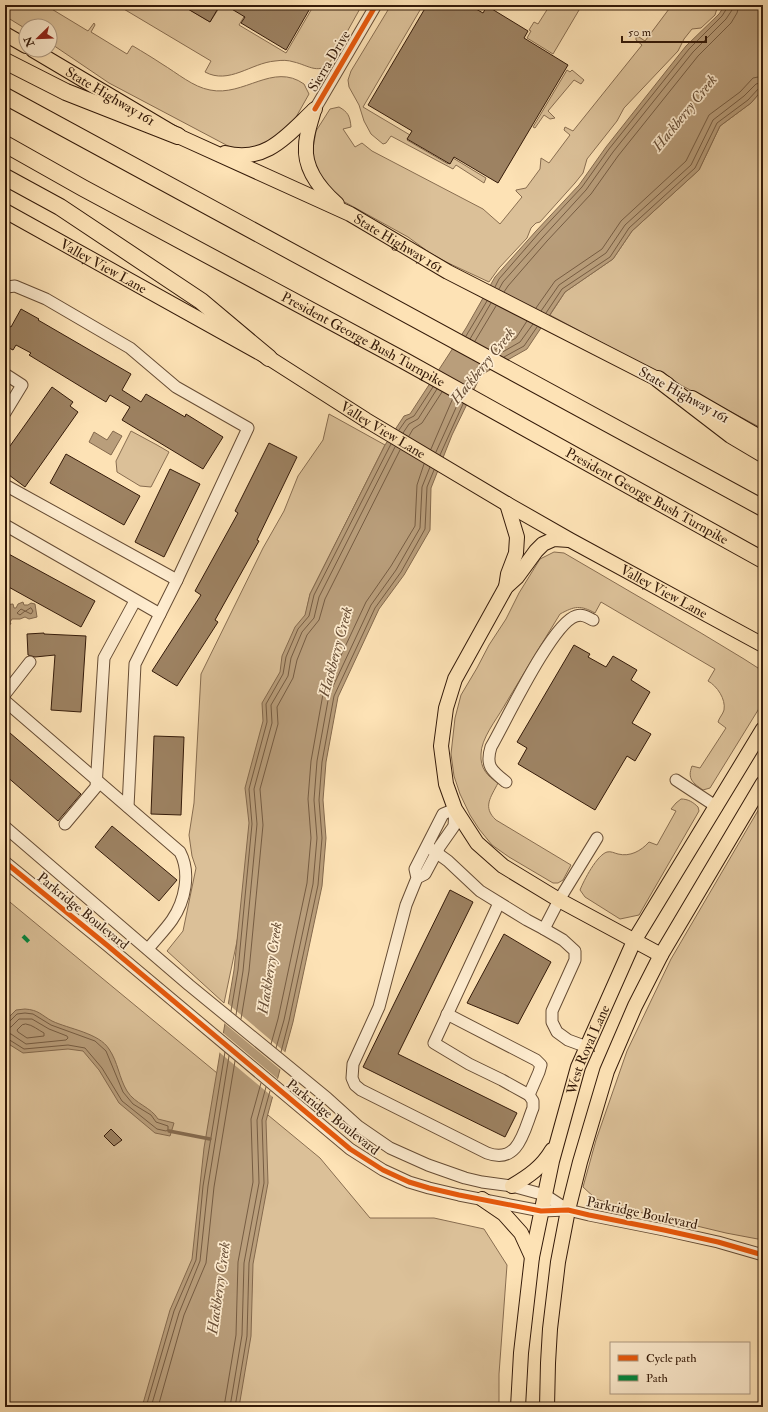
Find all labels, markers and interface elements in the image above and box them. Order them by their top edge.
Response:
north arrow [18,18,58,58]
scale bar [622,18,706,44]
text: 50 m [628,25,652,40]
street label: Sierra Drive [304,27,354,95]
text: N [21,34,38,50]
street label: State Highway 161 [63,63,158,129]
water label: Hackberry Creek [648,71,722,156]
street label: State Highway 161 [351,210,446,276]
street label: Valley View Lane [57,235,150,297]
street label: President George Bush Turnpike [279,288,448,390]
water label: Hackberry Creek [446,324,520,409]
street label: State Highway 161 [635,363,732,428]
street label: Valley View Lane [337,397,429,462]
street label: President George Bush Turnpike [563,444,731,548]
street label: Valley View Lane [618,561,711,622]
water label: Hackberry Creek [315,605,357,700]
street label: Parkridge Boulevard [34,869,132,953]
water label: Hackberry Creek [253,921,287,1016]
street label: West Royal Lane [562,1002,613,1097]
street label: Parkridge Boulevard [283,1075,383,1159]
street label: Parkridge Boulevard [585,1193,699,1233]
water label: Hackberry Creek [203,1241,235,1336]
legend [610,1342,750,1394]
text: Cycle path [646,1351,697,1366]
text: Path [646,1371,669,1386]

